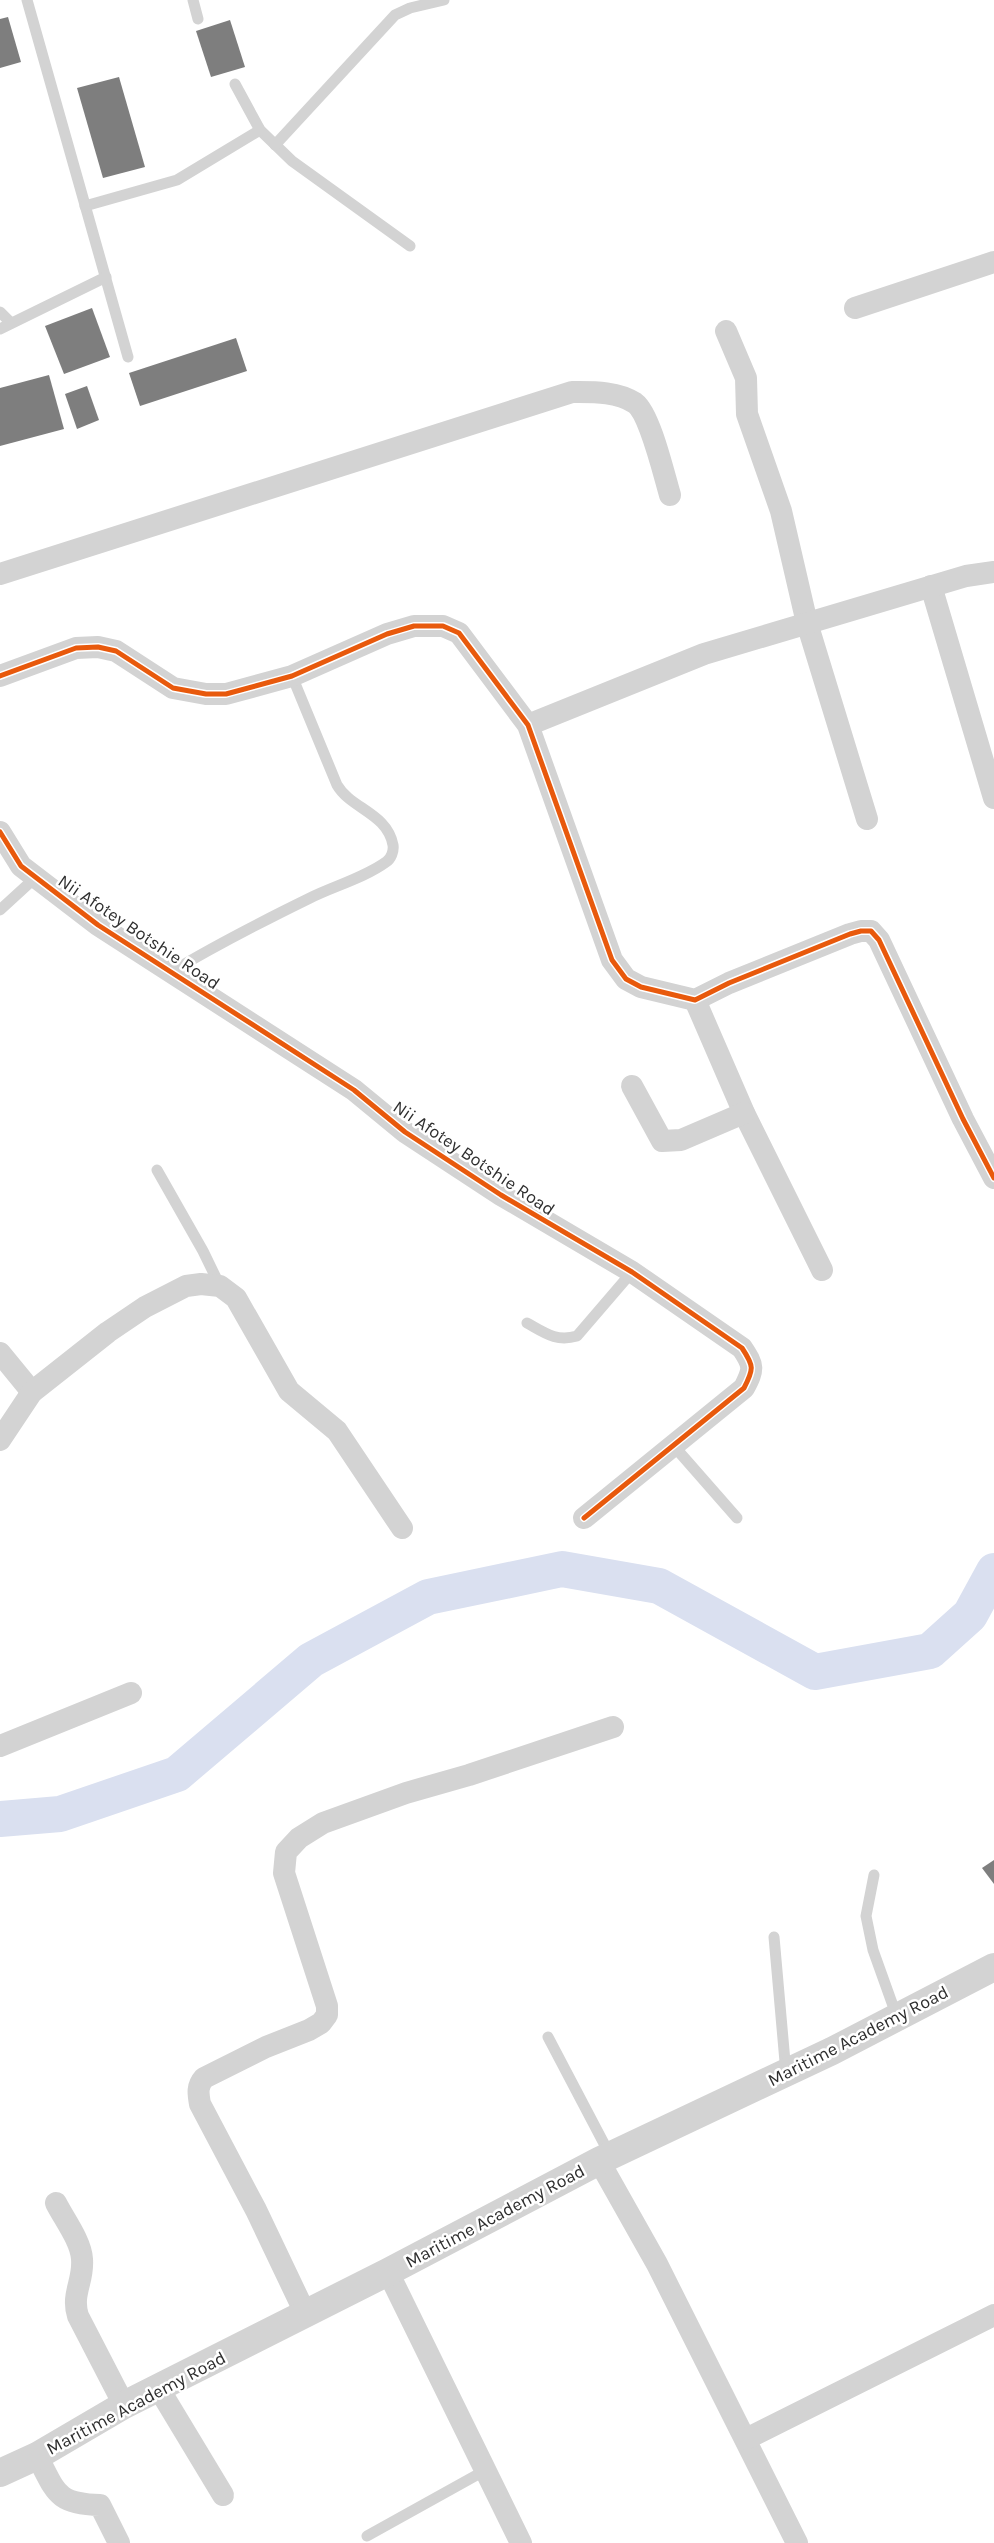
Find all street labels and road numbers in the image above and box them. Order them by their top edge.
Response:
street label: Nii Afotey Botshie Road [54,870,224,994]
street label: Nii Afotey Botshie Road [389,1096,559,1220]
street label: Maritime Academy Road [764,1981,952,2091]
street label: Maritime Academy Road [402,2159,588,2273]
street label: Maritime Academy Road [43,2346,229,2460]

